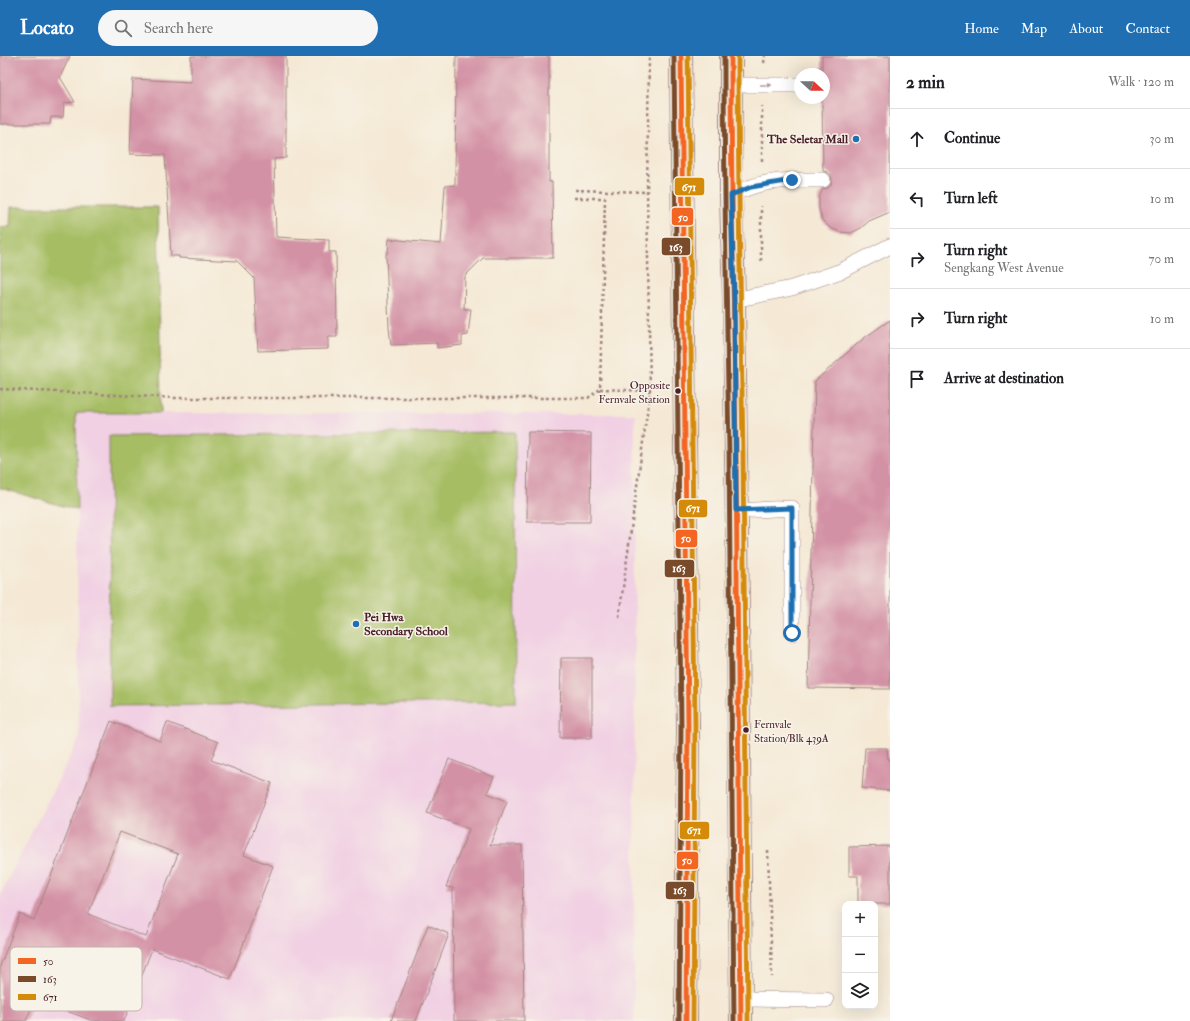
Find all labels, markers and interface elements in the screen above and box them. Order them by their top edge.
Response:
search box [98,10,378,46]
text: Locato [20,16,74,40]
icon: search [112,17,134,39]
text: Search here [144,19,213,38]
text: Home [964,20,999,37]
text: Map [1021,20,1047,37]
text: About [1069,20,1103,37]
text: Contact [1125,20,1170,37]
north arrow [794,68,830,104]
text: 2 min [906,72,945,93]
text: Walk · 120 m [1108,74,1174,90]
one-way arrow [760,82,773,88]
icon: ahead [906,128,928,150]
text: Continue [944,129,1000,148]
text: 30 m [1150,131,1174,147]
place label: The Seletar Mall [766,132,849,147]
marker: The Seletar Mall [851,134,861,144]
route end [783,171,801,189]
line badge: 671 [674,177,705,196]
text: 671 [682,181,696,194]
icon: left [906,188,928,210]
text: Turn left [944,189,998,208]
text: 10 m [1150,191,1174,207]
line badge: 50 [671,207,694,226]
text: 50 [678,211,689,224]
line badge: 163 [661,237,691,256]
text: 163 [669,241,683,254]
text: Turn right [944,241,1007,260]
icon: right [906,248,928,270]
text: 70 m [1149,251,1174,267]
text: Sengkang West Avenue [944,260,1064,276]
icon: right [906,308,928,330]
text: Turn right [944,309,1007,328]
text: 10 m [1150,311,1174,327]
icon: arrive [906,368,928,390]
text: Arrive at destination [944,369,1064,388]
place label: Opposite Fernvale Station [599,379,670,406]
marker: Opposite Fernvale Station [673,386,683,396]
line badge: 671 [678,499,708,518]
text: 671 [686,502,700,515]
line badge: 50 [675,529,698,548]
text: 50 [681,532,692,545]
line badge: 163 [664,559,695,578]
text: 163 [672,562,686,575]
place label: Pei Hwa Secondary School [364,610,449,639]
marker: Pei Hwa Secondary School [351,619,361,629]
route start [783,624,801,642]
place label: Fernvale Station/Blk 439A [754,718,829,745]
marker: Fernvale Station/Blk 439A [741,725,751,735]
line badge: 671 [679,821,710,840]
text: 671 [687,824,701,837]
line badge: 50 [676,851,699,870]
text: 50 [682,854,693,867]
line badge: 163 [665,881,695,900]
text: 163 [673,884,687,897]
map controls [842,901,878,1009]
button: + [842,901,878,937]
button: − [842,937,878,973]
legend [10,947,142,1011]
text: 50 [43,955,54,968]
text: 163 [43,973,57,986]
button: layers [842,973,878,1009]
text: 671 [43,991,58,1004]

